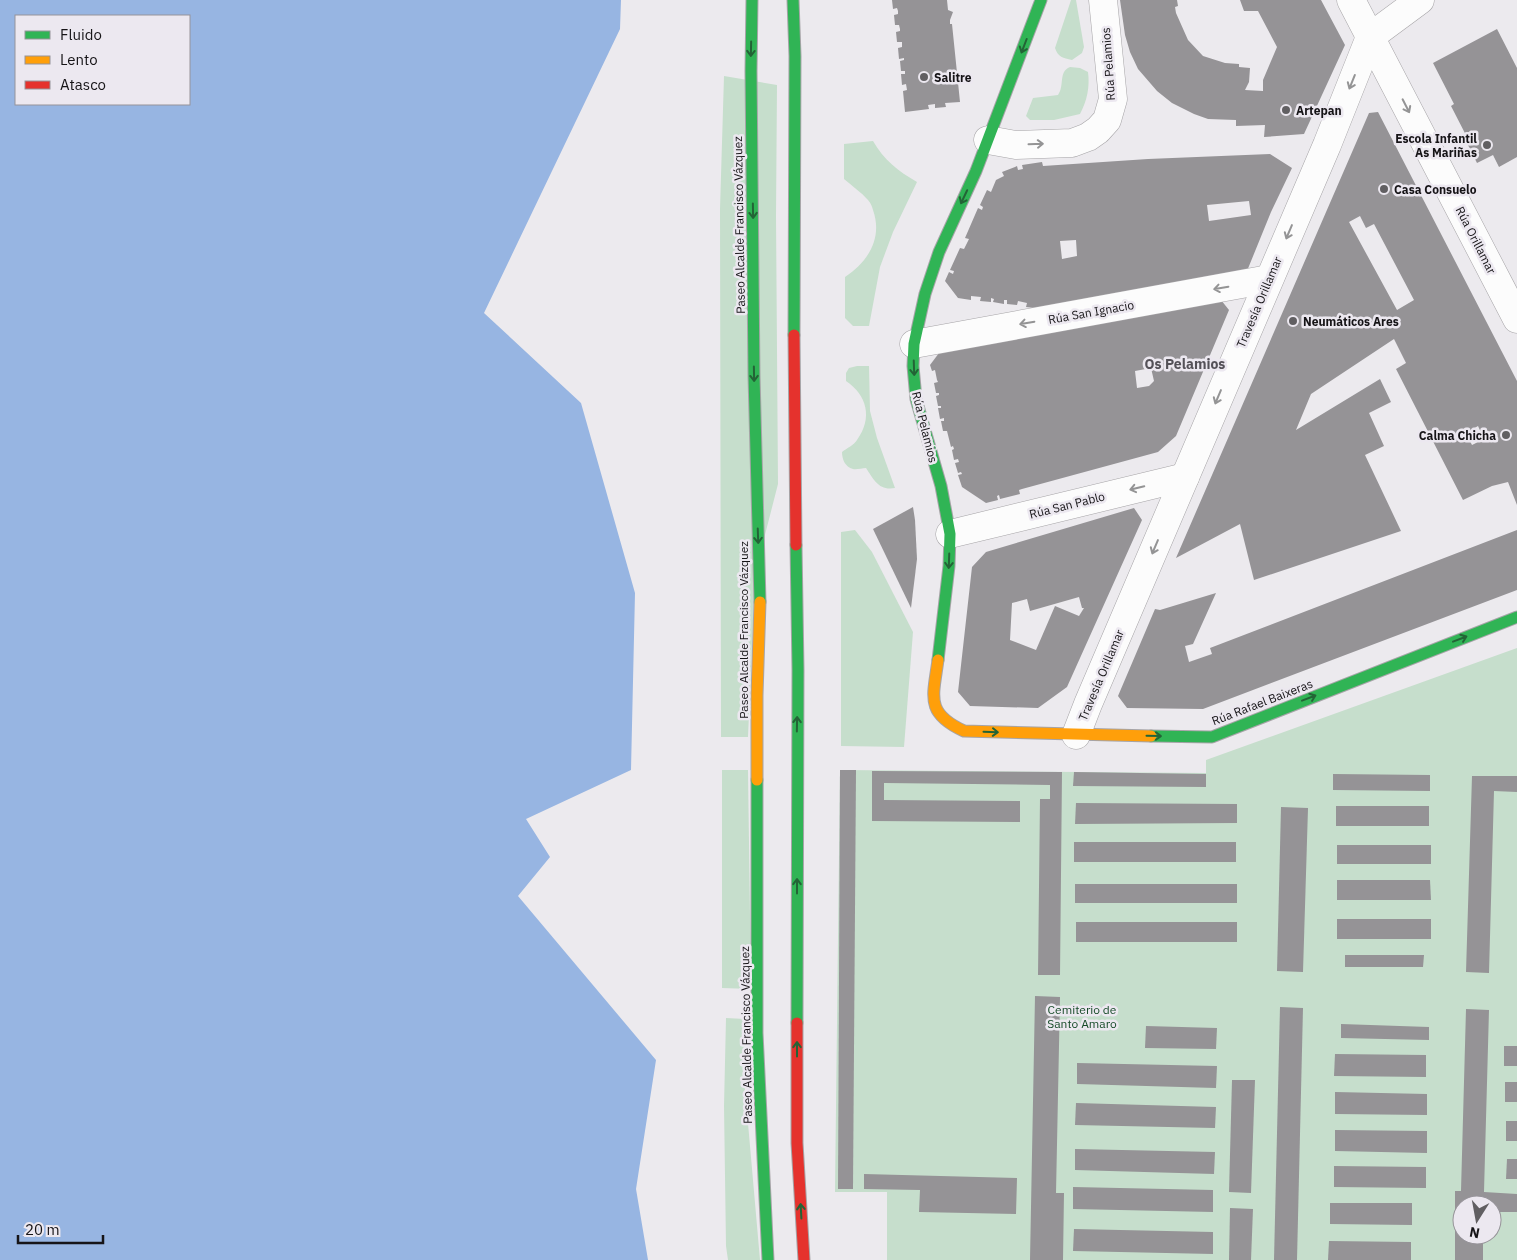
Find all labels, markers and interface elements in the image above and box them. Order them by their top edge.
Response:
legend [15,15,190,105]
text: Fluido [60,25,102,44]
street label: Rúa Pelamios [1098,27,1118,101]
one-way arrow [1019,38,1029,53]
one-way arrow [746,40,756,56]
text: Lento [60,50,98,69]
place label: Salitre [934,70,972,85]
marker: Salitre [918,71,930,83]
one-way arrow [1347,74,1356,89]
text: Atasco [60,75,106,94]
one-way arrow [1401,98,1411,113]
place label: Artepan [1296,103,1342,118]
marker: Artepan [1280,104,1292,116]
place label: Escola Infantil As Mariñas [1395,131,1477,160]
street label: Paseo Alcalde Francisco Vázquez [730,136,748,314]
one-way arrow [1028,139,1044,149]
marker: Escola Infantil As Mariñas [1481,139,1493,151]
place label: Casa Consuelo [1394,182,1477,197]
marker: Casa Consuelo [1378,183,1390,195]
one-way arrow [959,189,968,204]
one-way arrow [748,202,758,219]
street label: Rúa Orillamar [1453,204,1500,277]
one-way arrow [1284,224,1294,239]
street label: Travesía Orillamar [1233,254,1285,350]
one-way arrow [1213,284,1229,293]
street label: Rúa San Ignacio [1047,297,1135,327]
place label: Neumáticos Ares [1303,314,1399,329]
marker: Neumáticos Ares [1287,315,1299,327]
one-way arrow [1019,319,1035,329]
district label: Os Pelamios [1145,355,1225,373]
one-way arrow [909,359,918,375]
one-way arrow [749,365,759,381]
one-way arrow [1213,389,1223,404]
street label: Rúa Pelamios [909,390,941,464]
place label: Calma Chicha [1419,428,1496,443]
marker: Calma Chicha [1500,429,1512,441]
one-way arrow [1130,484,1146,493]
street label: Rúa San Pablo [1028,488,1107,522]
one-way arrow [753,528,762,544]
one-way arrow [1149,539,1159,554]
street label: Paseo Alcalde Francisco Vázquez [736,541,751,719]
one-way arrow [944,552,954,568]
street label: Travesía Orillamar [1075,627,1127,723]
one-way arrow [1452,634,1468,643]
street label: Rúa Rafael Baixeras [1209,676,1315,728]
one-way arrow [1301,693,1316,703]
one-way arrow [792,716,802,732]
one-way arrow [983,727,999,737]
one-way arrow [1146,731,1162,741]
one-way arrow [792,879,802,895]
street label: Paseo Alcalde Francisco Vázquez [737,946,755,1124]
park label: Cemiterio de Santo Amaro [1047,1002,1117,1031]
one-way arrow [792,1041,802,1058]
north arrow [1452,1195,1502,1245]
one-way arrow [797,1204,806,1220]
scale bar [18,1212,102,1244]
text: 20 m [25,1220,60,1239]
text: N [1468,1223,1481,1243]

